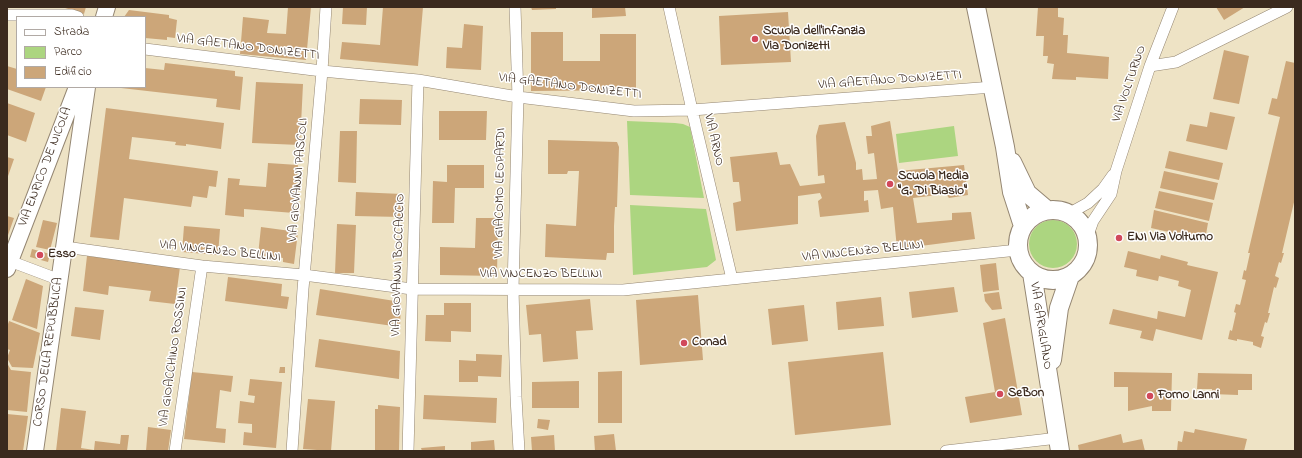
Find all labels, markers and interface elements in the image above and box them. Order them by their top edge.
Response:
legend [16,16,146,88]
text: Strada [54,23,89,41]
place label: Scuola dell'infanzia Via Donizetti [763,24,865,55]
street label: VIA GAETANO DONIZETTI [176,32,320,64]
marker: Scuola dell'infanzia Via Donizetti [750,34,760,44]
text: Parco [54,43,82,61]
street label: VIA VOLTURNO [1110,44,1150,124]
text: Edificio [54,63,92,81]
street label: VIA GAETANO DONIZETTI [818,68,962,94]
street label: VIA GAETANO DONIZETTI [498,71,642,103]
street label: VIA ENRICO DE NICOLA [16,105,76,229]
street label: VIA ARNO [699,112,727,168]
street label: VIA GIOVANNI PASCOLI [286,117,312,243]
street label: VIA GIACOMO LEOPARDI [492,128,510,258]
place label: Scuola Media "G. Di Biasio" [898,169,969,200]
marker: Scuola Media "G. Di Biasio" [885,179,895,189]
street label: VIA GIOVANNI BOCCACCIO [389,193,409,337]
place label: ENI Via Volturno [1127,230,1213,246]
marker: ENI Via Volturno [1114,233,1124,243]
street label: VIA VINCENZO BELLINI [159,238,281,266]
street label: VIA VINCENZO BELLINI [802,238,924,266]
place label: Esso [48,247,76,263]
marker: Esso [35,250,45,260]
street label: VIA VINCENZO BELLINI [480,267,602,283]
street label: CORSO DELLA REPUBBLICA [31,276,67,428]
street label: VIA GARIGLIANO [1025,281,1055,371]
street label: VIA GIOACCHINO ROSSINI [156,286,192,428]
place label: Conad [692,335,727,351]
marker: Conad [679,338,689,348]
place label: SeBon [1008,386,1044,402]
place label: Forno Lanni [1158,388,1219,404]
marker: SeBon [995,389,1005,399]
marker: Forno Lanni [1145,391,1155,401]

